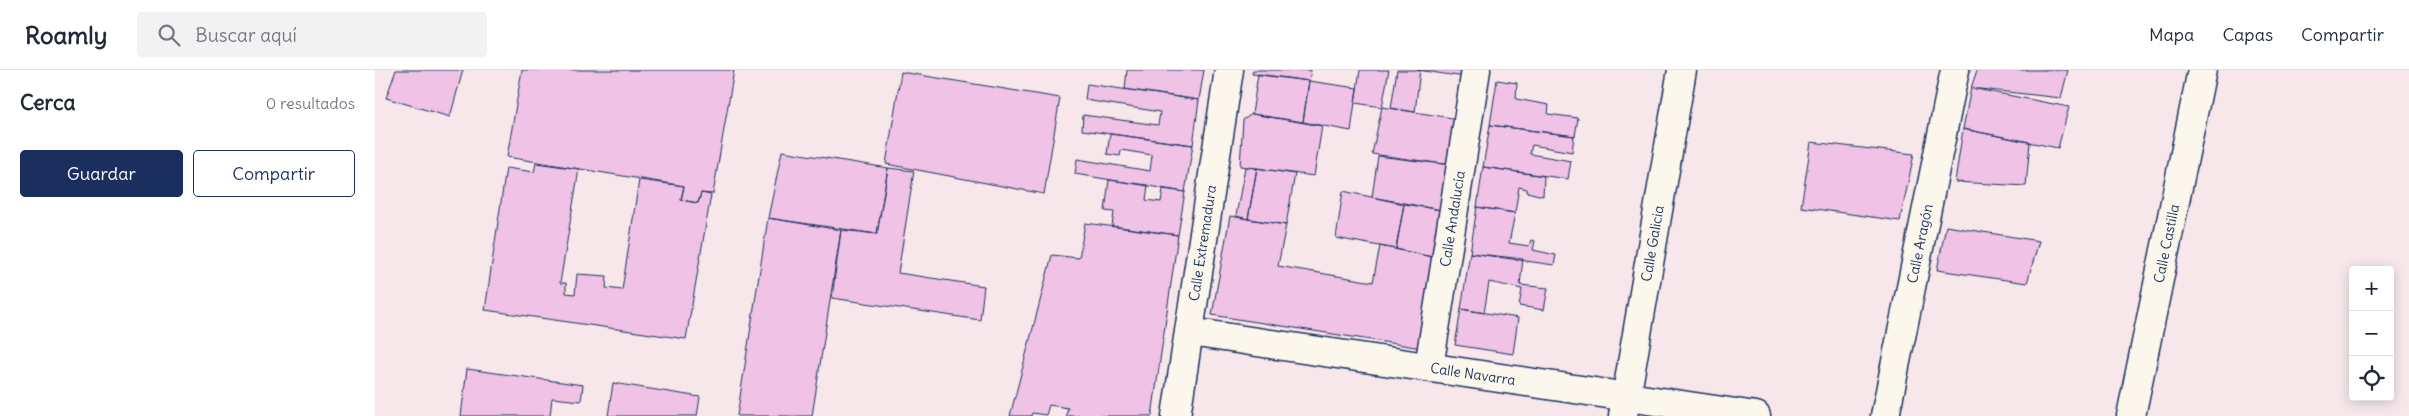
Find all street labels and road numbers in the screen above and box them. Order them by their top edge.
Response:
street label: Calle Andalucía [1436,169,1469,268]
street label: Calle Extremadura [1185,184,1220,302]
street label: Calle Aragón [1903,202,1937,285]
street label: Calle Castilla [2150,203,2183,285]
street label: Calle Galicia [1637,204,1668,283]
street label: Calle Navarra [1429,359,1517,389]

